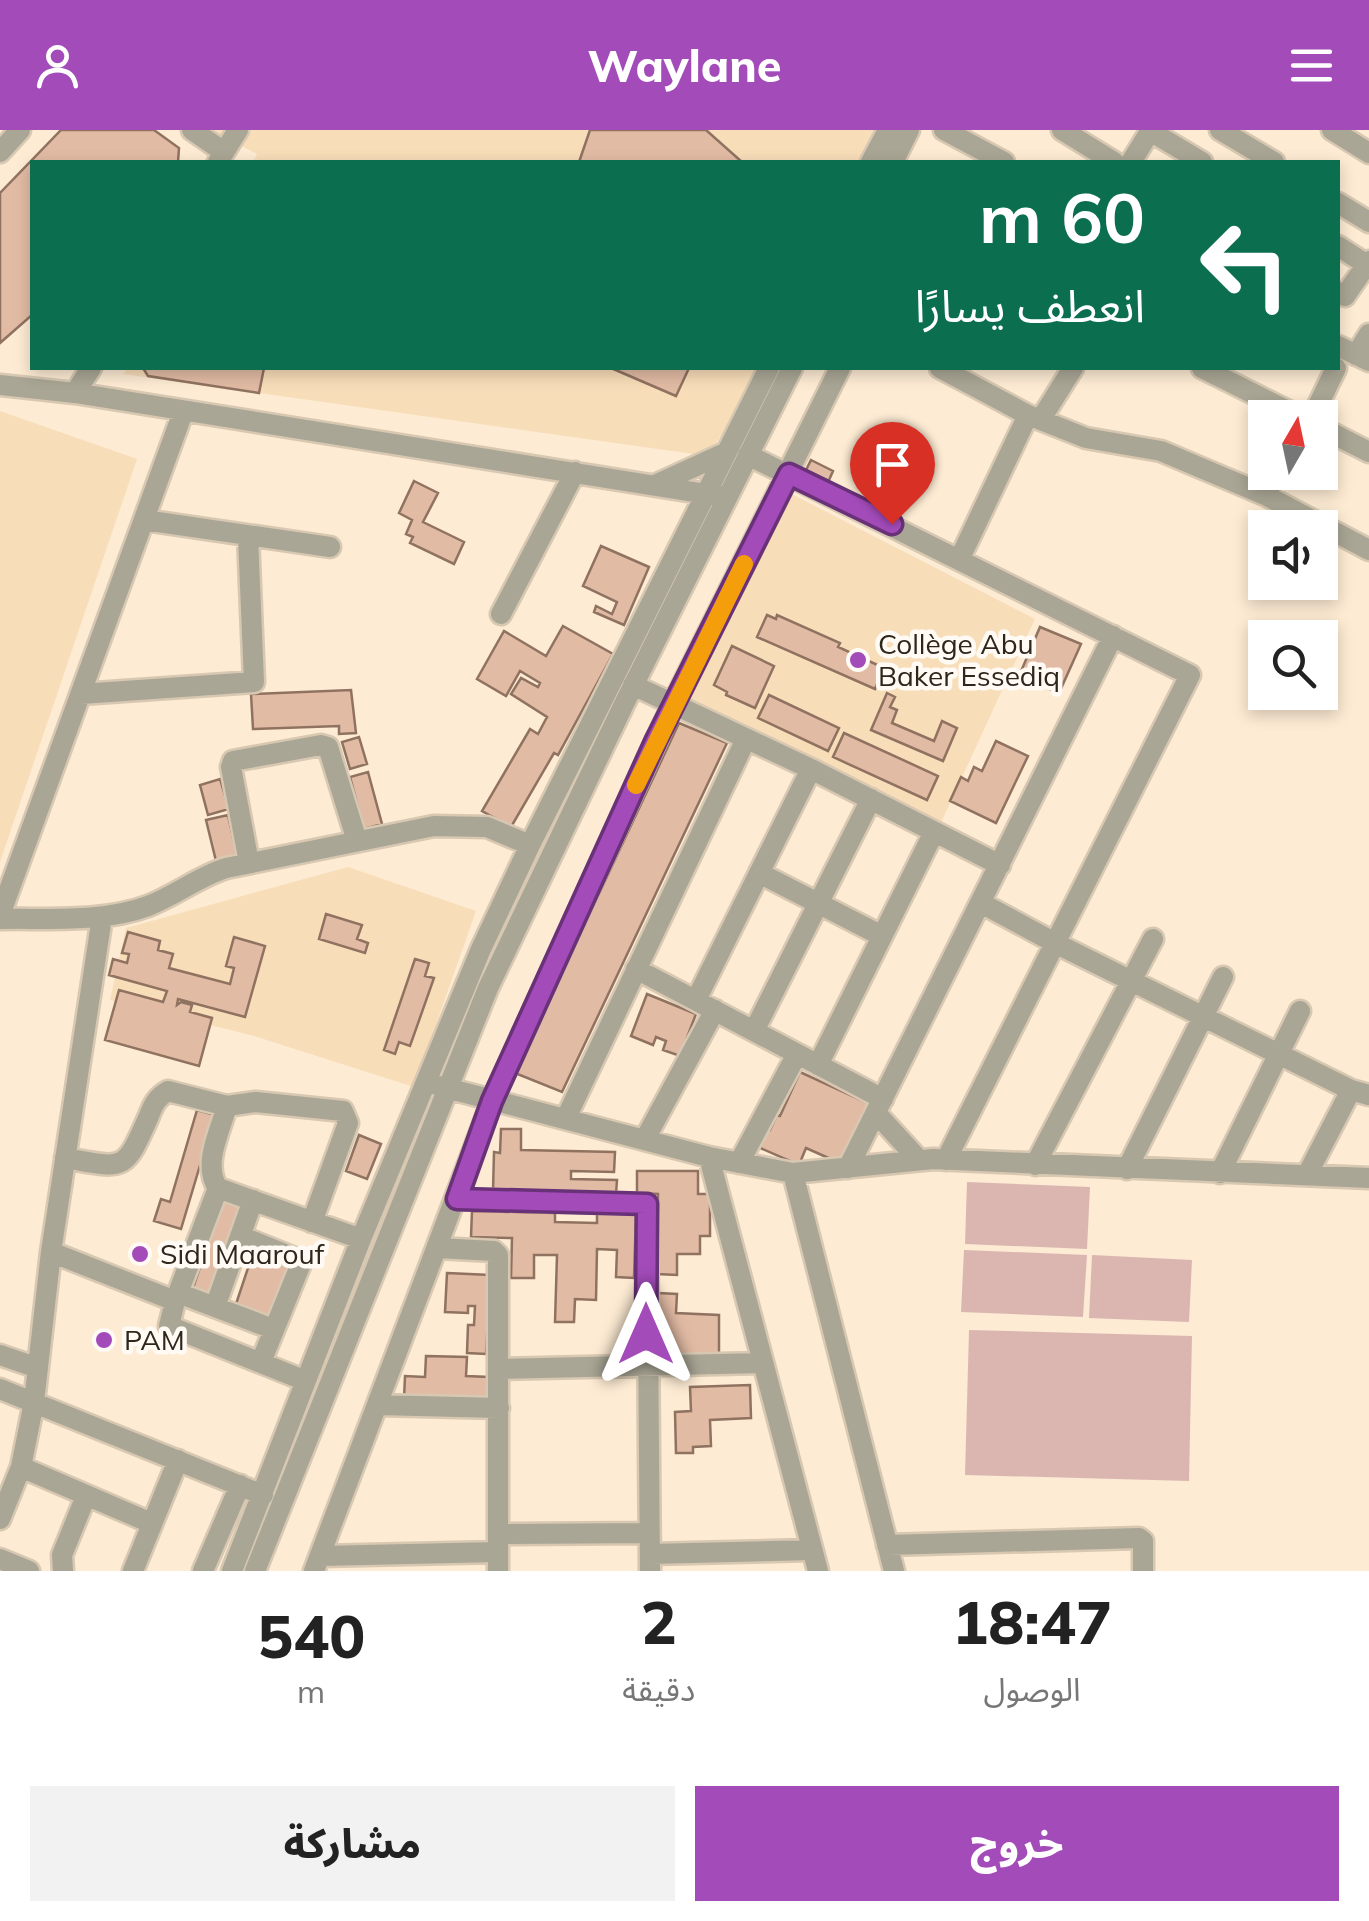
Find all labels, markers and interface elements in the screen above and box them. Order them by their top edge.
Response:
text: Waylane [588,37,782,93]
icon: person [30,38,85,93]
icon: menu [1284,38,1339,93]
text: 60 m [979,173,1145,261]
icon: left [1180,200,1310,330]
text: انعطف يسارًا [915,277,1145,333]
north arrow [1248,400,1338,490]
map controls [1248,400,1338,710]
pin [850,422,935,525]
icon: arrive [865,437,920,492]
button: sound [1248,510,1338,600]
button: search [1248,620,1338,710]
place label: Collège Abu Baker Essediq [878,626,1060,693]
marker: Collège Abu Baker Essediq [847,649,869,671]
place label: Sidi Maarouf [160,1236,325,1271]
marker: Sidi Maarouf [129,1243,151,1265]
position arrow [594,1282,698,1386]
place label: PAM [124,1322,185,1357]
marker: PAM [93,1329,115,1351]
text: 2 [641,1584,677,1659]
text: 18:47 [952,1584,1112,1659]
text: 540 [257,1598,365,1673]
text: دقيقة [622,1669,695,1709]
text: الوصول [983,1669,1081,1709]
text: m [297,1671,325,1711]
button: مشاركة [30,1786,675,1901]
button: خروج [695,1786,1339,1901]

